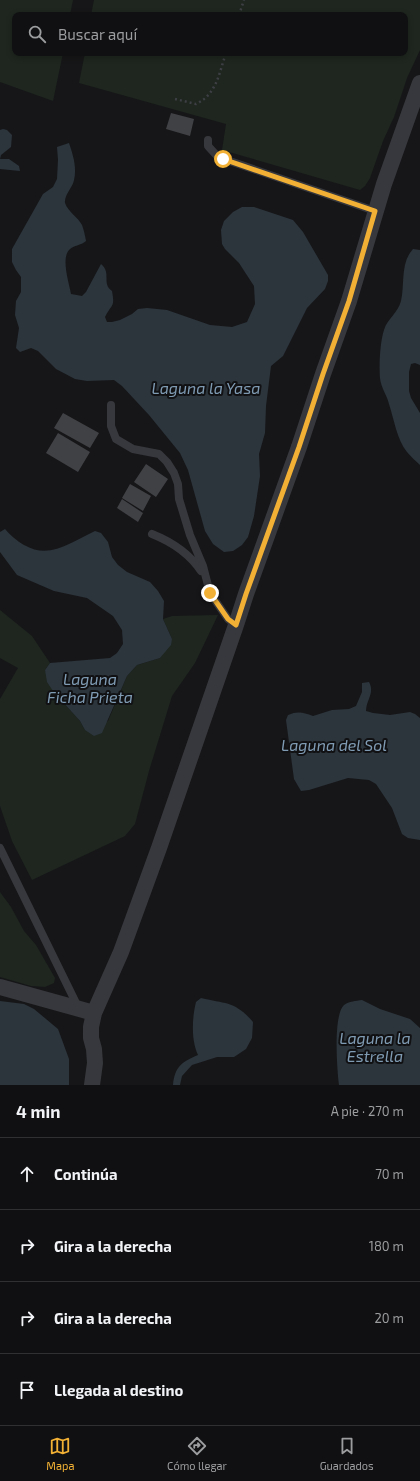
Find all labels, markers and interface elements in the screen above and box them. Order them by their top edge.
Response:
search box [12,12,408,56]
icon: search [26,23,48,45]
text: Buscar aquí [58,25,137,43]
route start [214,150,232,168]
water label: Laguna la Yasa [152,378,260,397]
route end [201,584,219,602]
water label: Laguna Ficha Prieta [47,669,133,706]
water label: Laguna del Sol [281,735,387,754]
water label: Laguna la Estrella [339,1028,411,1065]
text: 4 min [16,1101,60,1121]
text: A pie · 270 m [331,1103,404,1119]
icon: ahead [16,1163,38,1185]
text: Continúa [54,1165,117,1183]
text: 70 m [375,1166,404,1182]
icon: right [16,1235,38,1257]
text: Gira a la derecha [54,1237,172,1255]
text: 180 m [369,1238,404,1254]
icon: right [16,1307,38,1329]
text: Gira a la derecha [54,1309,172,1327]
text: 20 m [375,1310,404,1326]
icon: arrive [16,1379,38,1401]
text: Llegada al destino [54,1381,183,1399]
tab: Mapa [46,1435,74,1472]
tab: Cómo llegar [167,1435,227,1472]
tab: Guardados [320,1435,374,1472]

